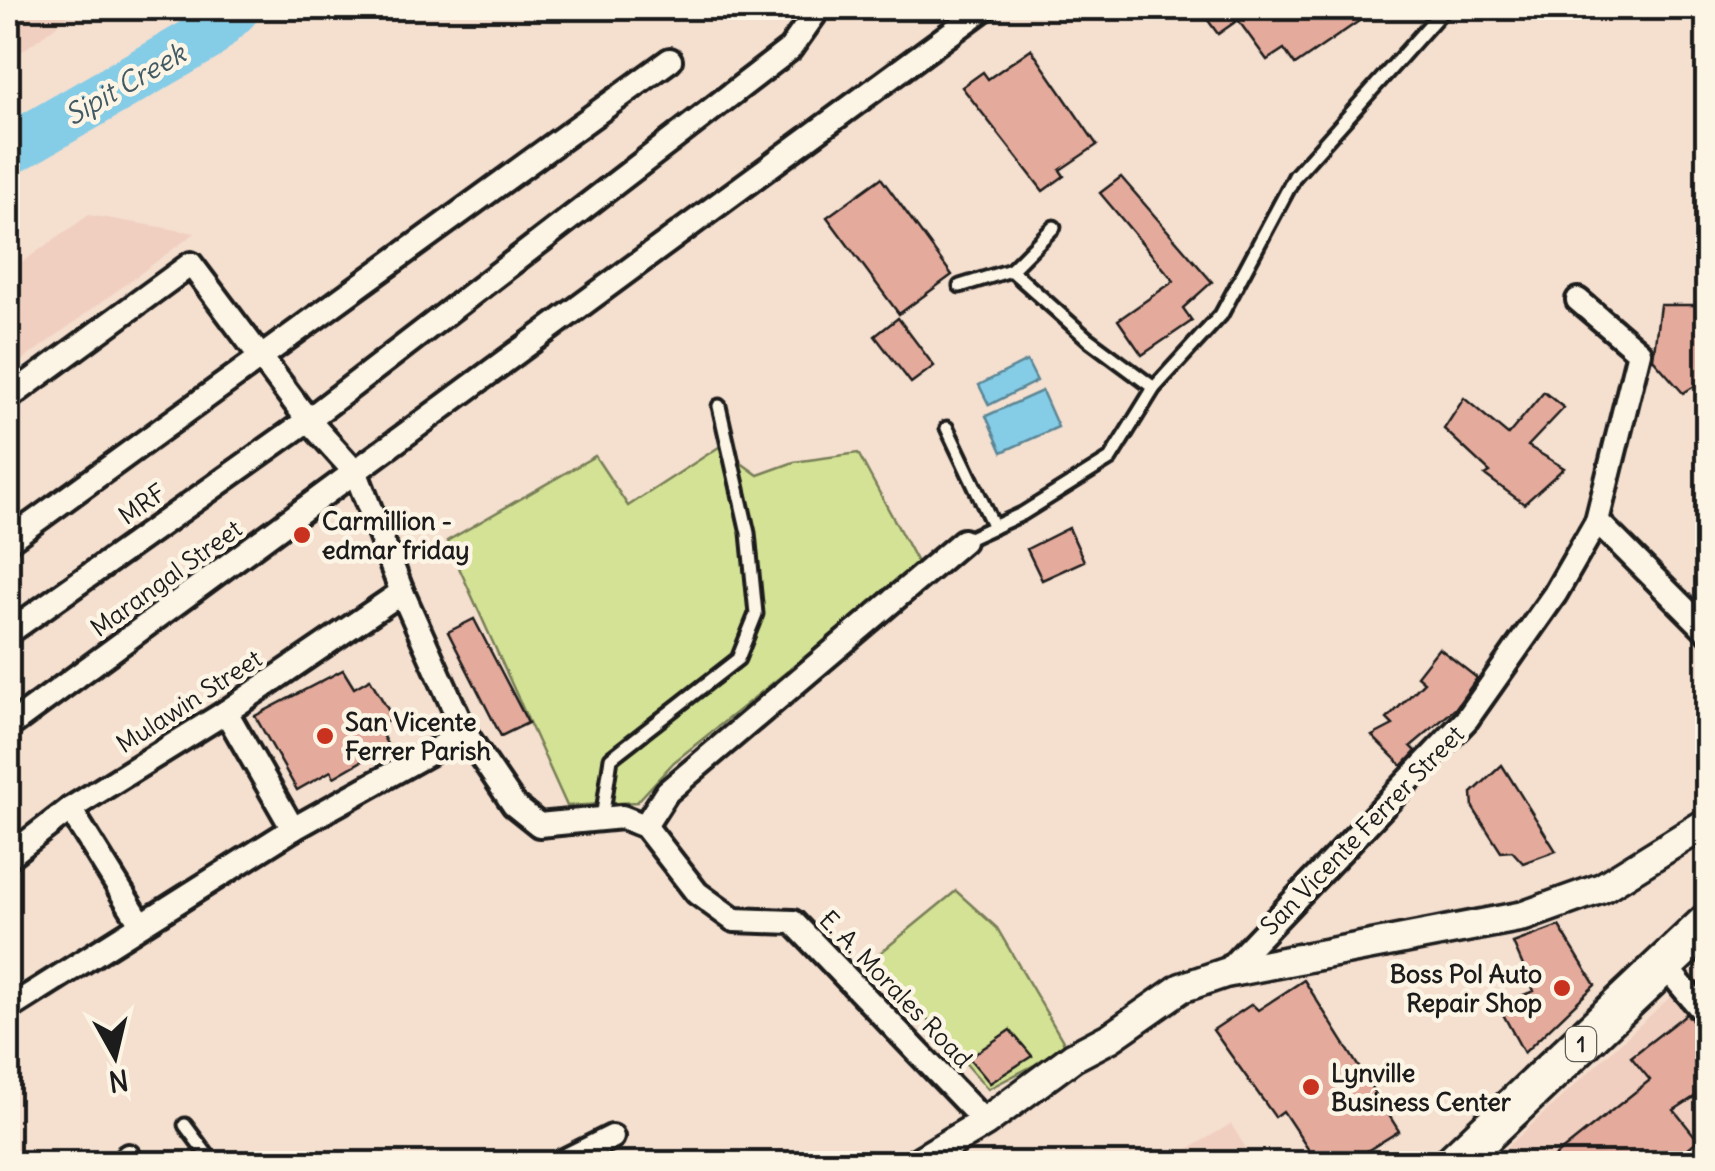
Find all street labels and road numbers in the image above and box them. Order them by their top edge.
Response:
street label: MRF [112,476,172,532]
street label: Marangal Street [84,512,248,644]
street label: Mulawin Street [110,642,268,760]
street label: San Vicente Ferrer Street [1253,718,1471,942]
street label: E. A. Morales Road [813,904,979,1074]
road number: 1 [1566,1027,1596,1061]

